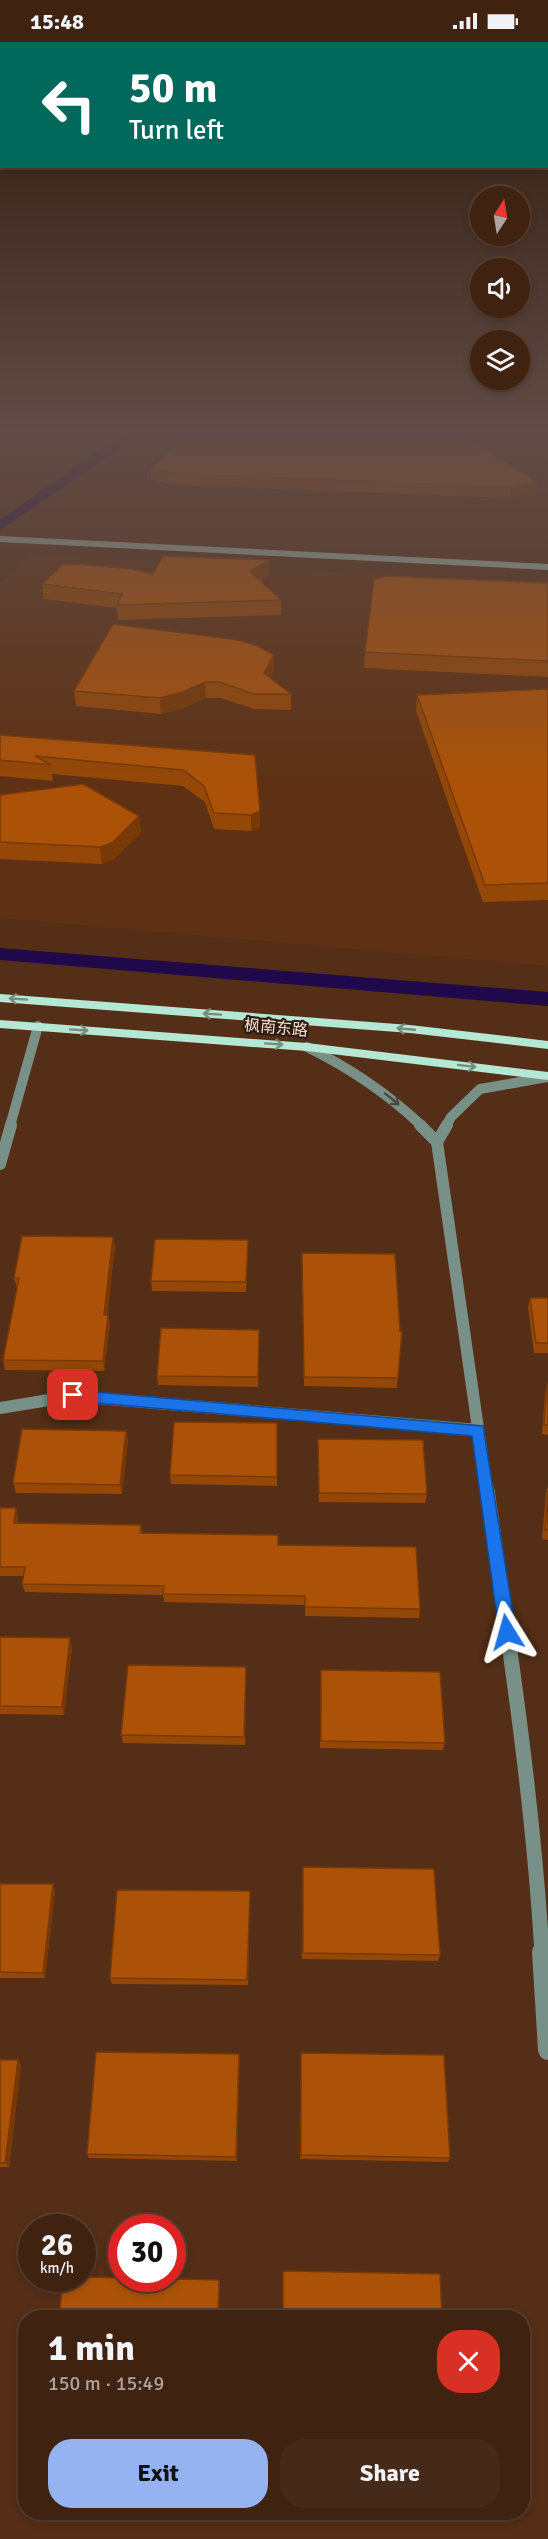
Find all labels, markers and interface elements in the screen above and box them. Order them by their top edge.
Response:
text: 15:48 [30,8,84,35]
text: 50 m [129,63,218,114]
icon: left [30,66,108,144]
text: Turn left [129,114,224,147]
north arrow [470,186,530,246]
map controls [470,186,530,390]
button: sound [470,258,530,318]
button: layers [470,330,530,390]
one-way arrow [8,993,28,1004]
one-way arrow [203,1008,223,1019]
street label: 枫南东路 [243,1015,309,1041]
one-way arrow [397,1023,417,1034]
one-way arrow [69,1024,89,1035]
one-way arrow [263,1039,283,1050]
one-way arrow [457,1061,477,1072]
one-way arrow [384,1093,400,1106]
pin [47,1369,98,1420]
icon: arrive [56,1378,89,1411]
position arrow [475,1600,539,1664]
speed limit sign: 30 [108,2214,186,2292]
text: 26 [41,2227,73,2264]
text: km/h [40,2259,74,2277]
text: 1 min [48,2326,135,2371]
button: close [437,2330,500,2393]
text: 150 m · 15:49 [48,2371,164,2396]
button: Exit [48,2439,268,2508]
button: Share [280,2439,500,2508]

